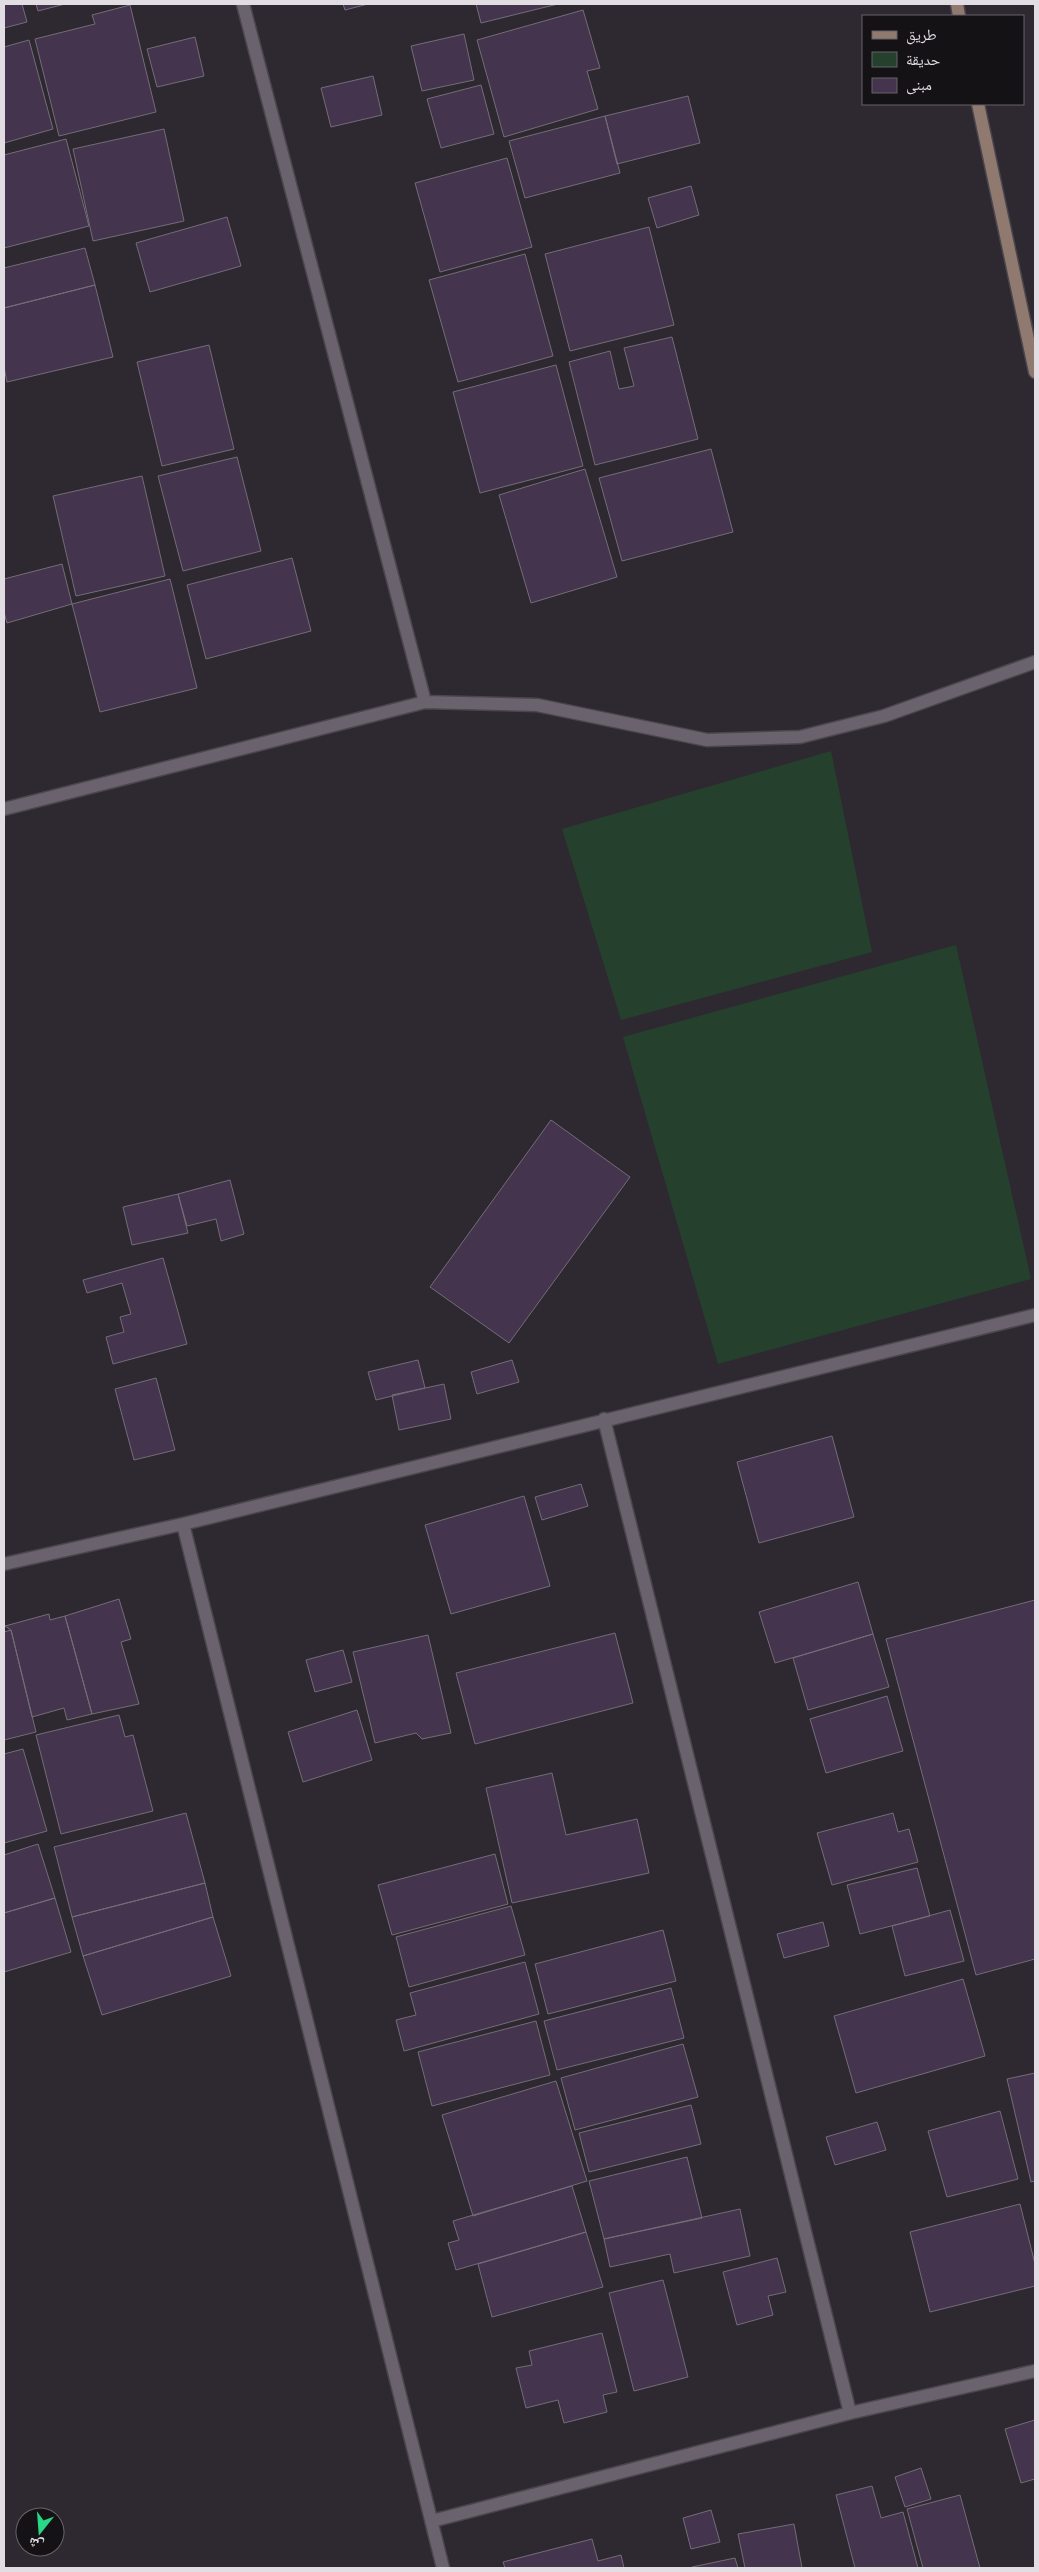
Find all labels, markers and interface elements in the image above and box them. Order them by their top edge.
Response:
legend [862,15,1024,105]
text: طريق [906,25,937,45]
text: حديقة [906,50,941,68]
text: مبنى [906,75,932,95]
north arrow [15,2507,65,2557]
text: ش [26,2534,46,2555]

